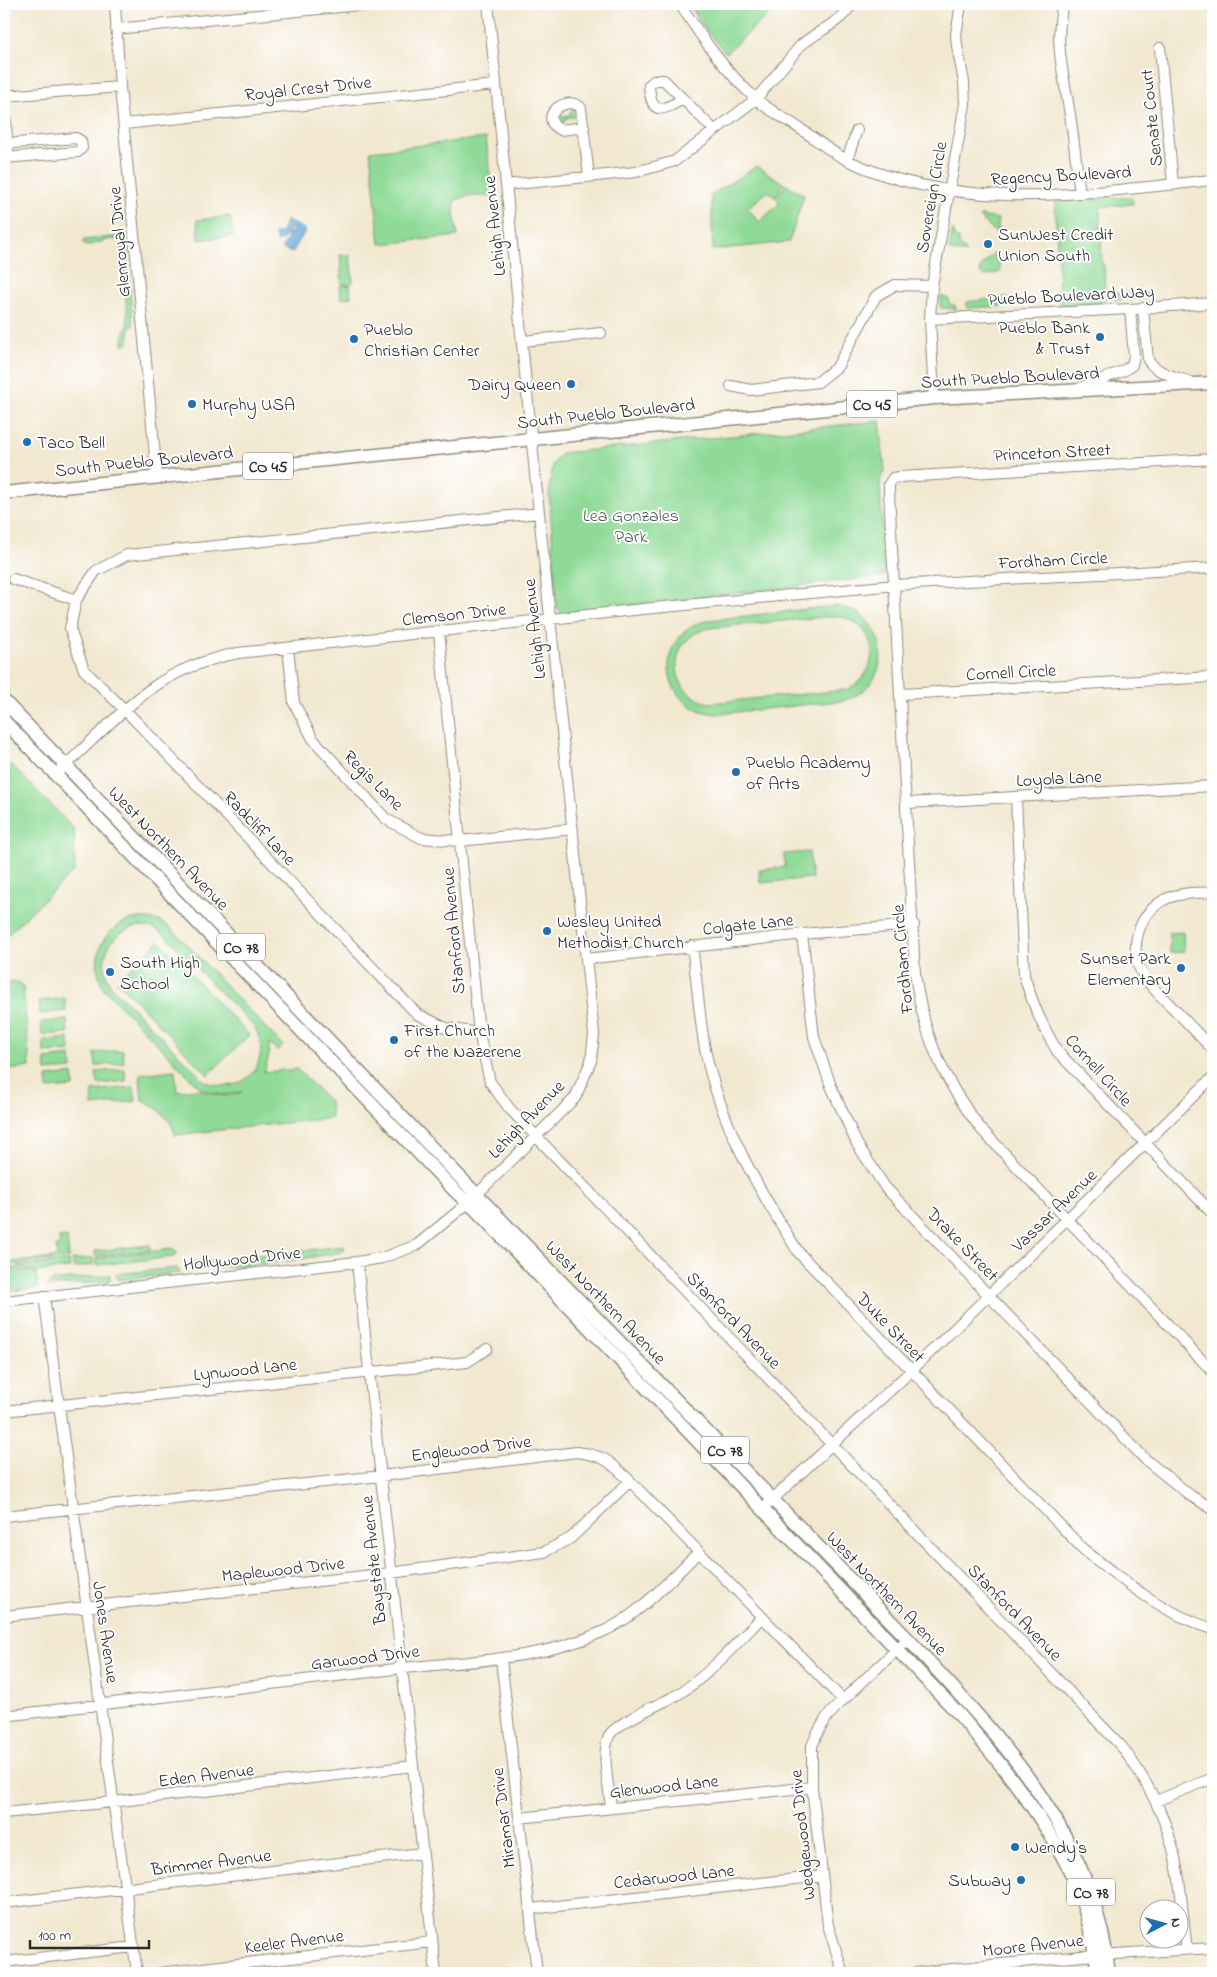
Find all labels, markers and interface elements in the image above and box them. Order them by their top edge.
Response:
street label: Senate Court [1135,68,1171,168]
street label: Royal Crest Drive [244,70,374,110]
street label: Sovereign Circle [910,139,957,255]
street label: Regency Boulevard [990,160,1132,195]
street label: Lehigh Avenue [478,173,515,277]
street label: Glenroyal Drive [103,184,139,298]
place label: SunWest Credit Union South [998,223,1113,270]
marker: SunWest Credit Union South [982,238,994,250]
street label: Pueblo Boulevard Way [987,280,1155,314]
place label: Pueblo Bank & Trust [998,316,1090,363]
place label: Pueblo Christian Center [364,318,480,365]
marker: Pueblo Bank & Trust [1094,331,1106,343]
marker: Pueblo Christian Center [348,333,360,345]
street label: South Pueblo Boulevard [920,361,1100,397]
place label: Dairy Queen [467,373,561,399]
marker: Dairy Queen [565,378,577,390]
road number: CO 45 [847,390,897,418]
place label: Murphy USA [202,393,295,419]
street label: South Pueblo Boulevard [516,393,697,437]
marker: Murphy USA [186,398,198,410]
place label: Taco Bell [37,431,105,457]
marker: Taco Bell [21,436,33,448]
street label: Princeton Street [993,438,1111,470]
street label: South Pueblo Boulevard [54,441,235,485]
road number: CO 45 [243,452,293,480]
park label: Lea Gonzales Park [583,504,679,551]
street label: Fordham Circle [997,546,1109,578]
street label: Lehigh Avenue [518,576,555,680]
street label: Clemson Drive [401,598,508,634]
street label: Cornell Circle [965,659,1058,689]
street label: Regis Lane [336,745,409,819]
place label: Pueblo Academy of Arts [746,751,870,798]
street label: Loyola Lane [1016,765,1104,795]
marker: Pueblo Academy of Arts [730,766,742,778]
street label: West Northern Avenue [101,781,235,918]
street label: Radcliff Lane [216,786,301,873]
street label: Stanford Avenue [436,866,473,995]
street label: Fordham Circle [886,902,922,1016]
street label: Colgate Lane [701,908,796,945]
place label: Wesley United Methodist Church [557,910,684,957]
marker: Wesley United Methodist Church [541,925,553,937]
road number: CO 78 [217,934,265,960]
place label: Sunset Park Elementary [1080,947,1171,994]
place label: South High School [120,951,200,998]
marker: Sunset Park Elementary [1175,962,1187,974]
marker: South High School [104,966,116,978]
place label: First Church of the Nazerene [403,1019,522,1066]
street label: Cornell Circle [1058,1029,1138,1114]
marker: First Church of the Nazerene [388,1034,400,1046]
street label: Lehigh Avenue [483,1074,573,1166]
street label: Vassar Avenue [1006,1163,1105,1260]
street label: Drake Street [919,1202,1004,1288]
street label: West Northern Avenue [538,1235,672,1372]
street label: Hollywood Drive [182,1241,303,1279]
street label: Stanford Avenue [679,1267,787,1377]
street label: Duke Street [849,1287,930,1370]
street label: Lynwood Lane [192,1353,299,1389]
street label: Englewood Drive [410,1430,534,1471]
road number: CO 78 [701,1436,749,1464]
street label: Baystate Avenue [355,1493,395,1626]
street label: West Northern Avenue [819,1526,953,1663]
street label: Maplewood Drive [220,1552,347,1590]
street label: Stanford Avenue [960,1559,1068,1669]
street label: Jones Avenue [84,1580,124,1686]
street label: Garwood Drive [309,1639,422,1679]
street label: Eden Avenue [157,1758,257,1796]
street label: Miramar Drive [486,1765,524,1869]
street label: Wedgewood Drive [784,1767,825,1901]
street label: Glenwood Lane [608,1769,721,1807]
place label: Wendy's [1025,1836,1087,1862]
marker: Wendy's [1009,1841,1021,1853]
street label: Brimmer Avenue [149,1844,274,1884]
street label: Cedarwood Lane [612,1859,737,1897]
place label: Subway [948,1869,1011,1895]
marker: Subway [1015,1874,1027,1886]
road number: CO 78 [1067,1878,1115,1905]
north arrow [1140,1900,1190,1950]
scale bar [30,1917,149,1949]
text: N [1165,1917,1186,1929]
street label: Keeler Avenue [243,1924,346,1962]
text: 100 m [38,1925,71,1947]
street label: Moore Avenue [981,1929,1086,1965]

